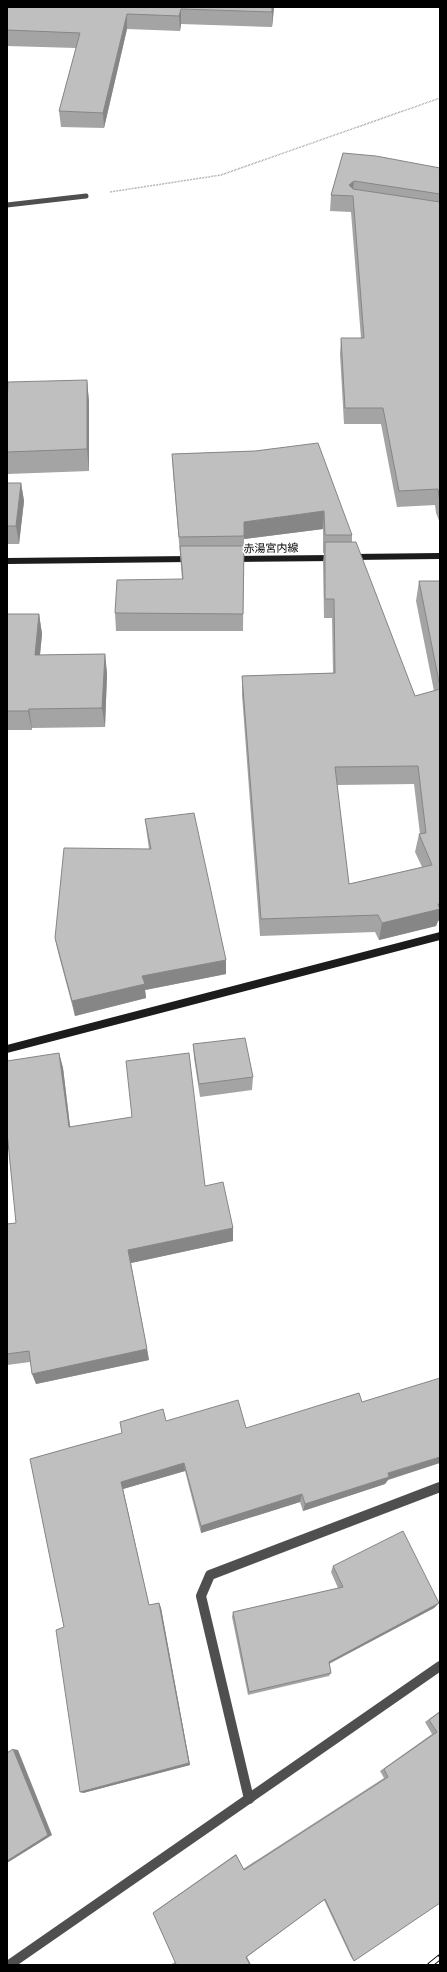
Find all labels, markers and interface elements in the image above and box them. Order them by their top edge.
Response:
street label: 赤湯宮内線 [243,541,299,556]

